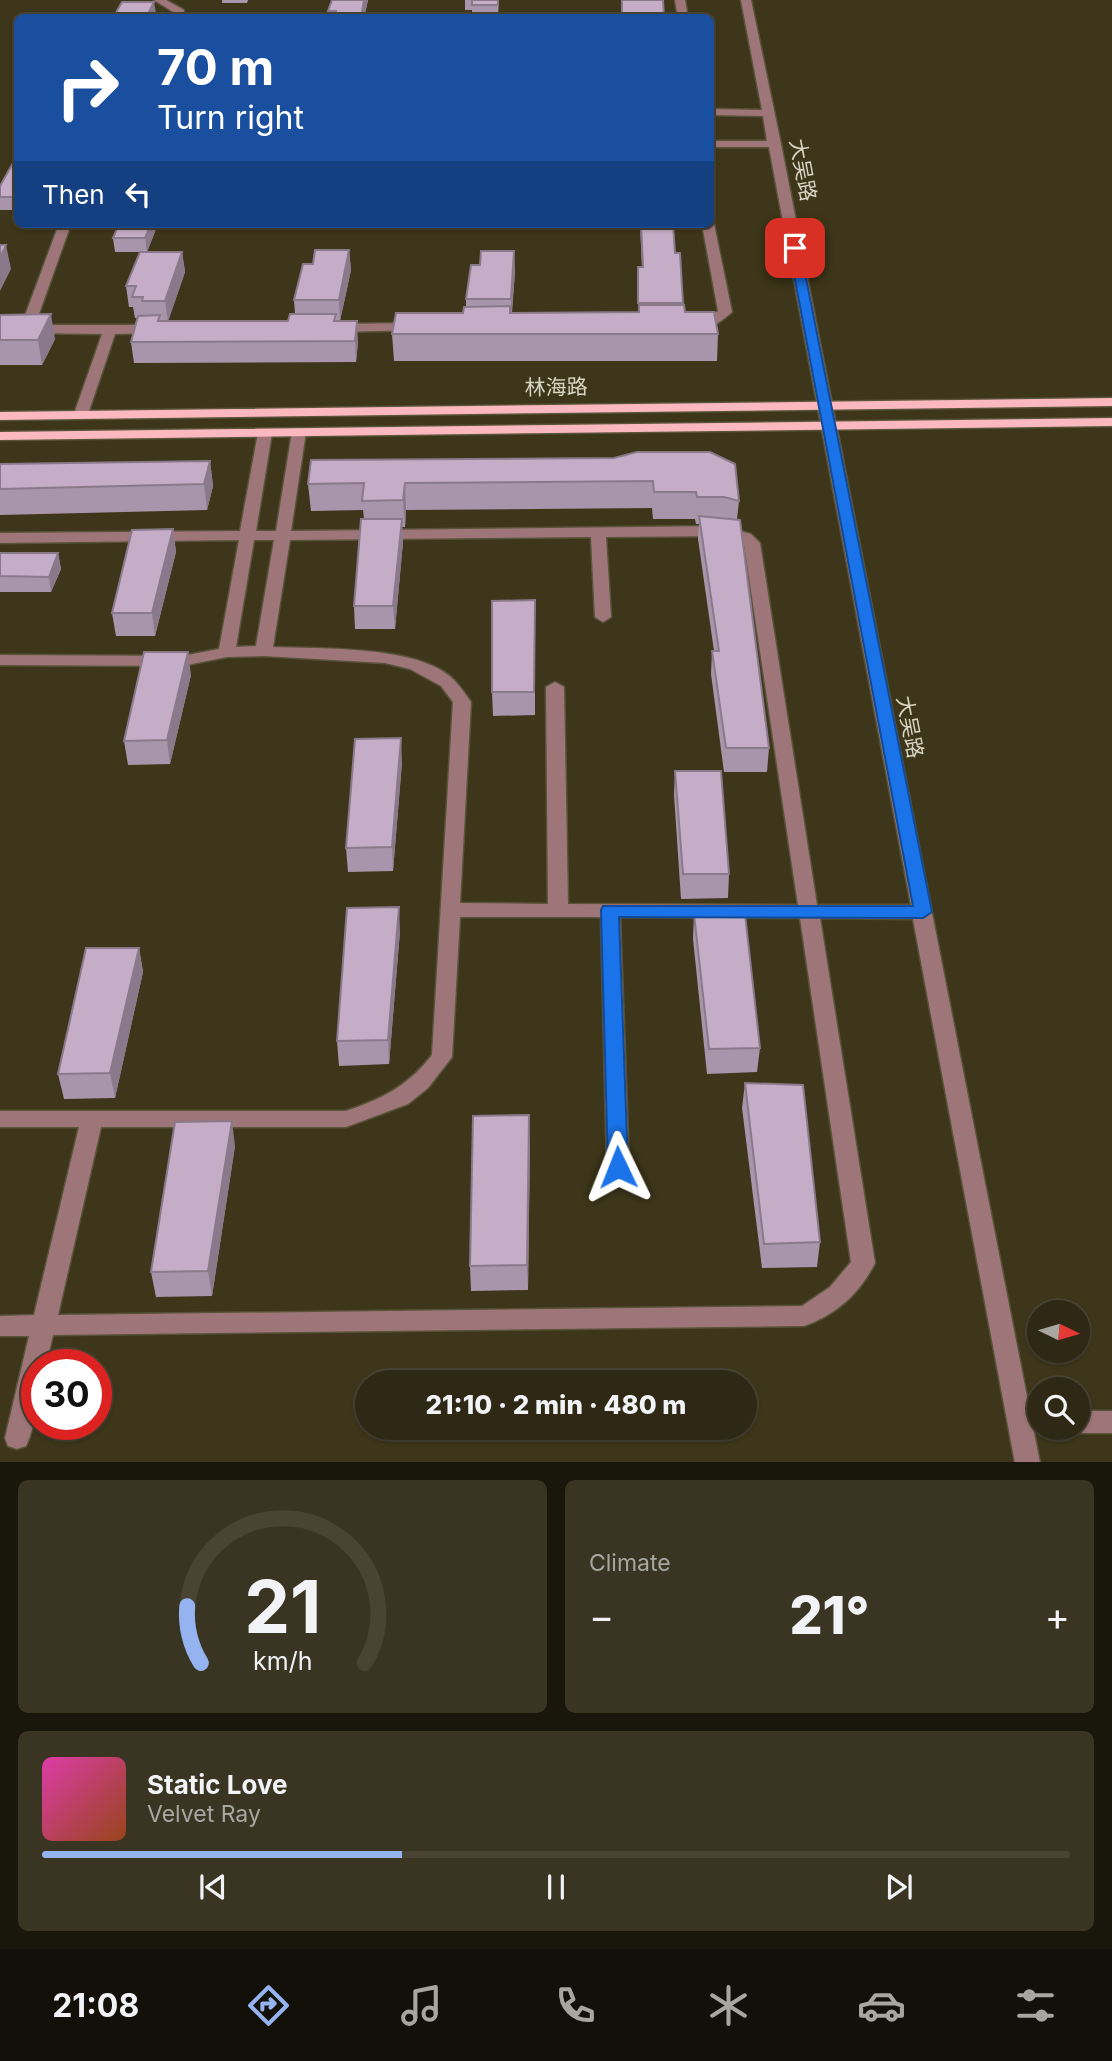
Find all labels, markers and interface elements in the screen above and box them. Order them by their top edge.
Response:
text: 70 m [157,38,274,97]
icon: right [42,42,133,133]
text: Turn right [157,98,304,137]
street label: 大吴路 [785,137,821,203]
icon: left [119,175,157,213]
text: Then [42,179,105,210]
pin [765,218,825,278]
icon: arrive [776,229,814,267]
street label: 林海路 [524,374,588,400]
street label: 大吴路 [892,694,928,760]
position arrow [581,1130,655,1204]
north arrow [1027,1300,1090,1363]
map controls [1027,1300,1090,1440]
speed limit sign: 30 [21,1349,112,1440]
button: search [1027,1377,1090,1440]
text: 21:10 · 2 min · 480 m [426,1389,686,1420]
text: Climate [589,1549,671,1577]
text: 21 [244,1562,321,1651]
text: 21° [789,1584,870,1647]
text: − [589,1593,614,1639]
text: + [1045,1593,1070,1639]
text: km/h [253,1645,312,1675]
text: Static Love [147,1769,288,1800]
text: Velvet Ray [147,1800,261,1828]
icon: previous [194,1868,232,1906]
icon: pause [537,1868,575,1906]
icon: next [880,1868,918,1906]
icon: directions [244,1981,293,2030]
icon: music [397,1981,446,2030]
icon: phone [551,1981,600,2030]
icon: climate [704,1981,753,2030]
icon: car [857,1981,906,2030]
icon: filters [1011,1981,1060,2030]
text: 21:08 [52,1986,139,2025]

